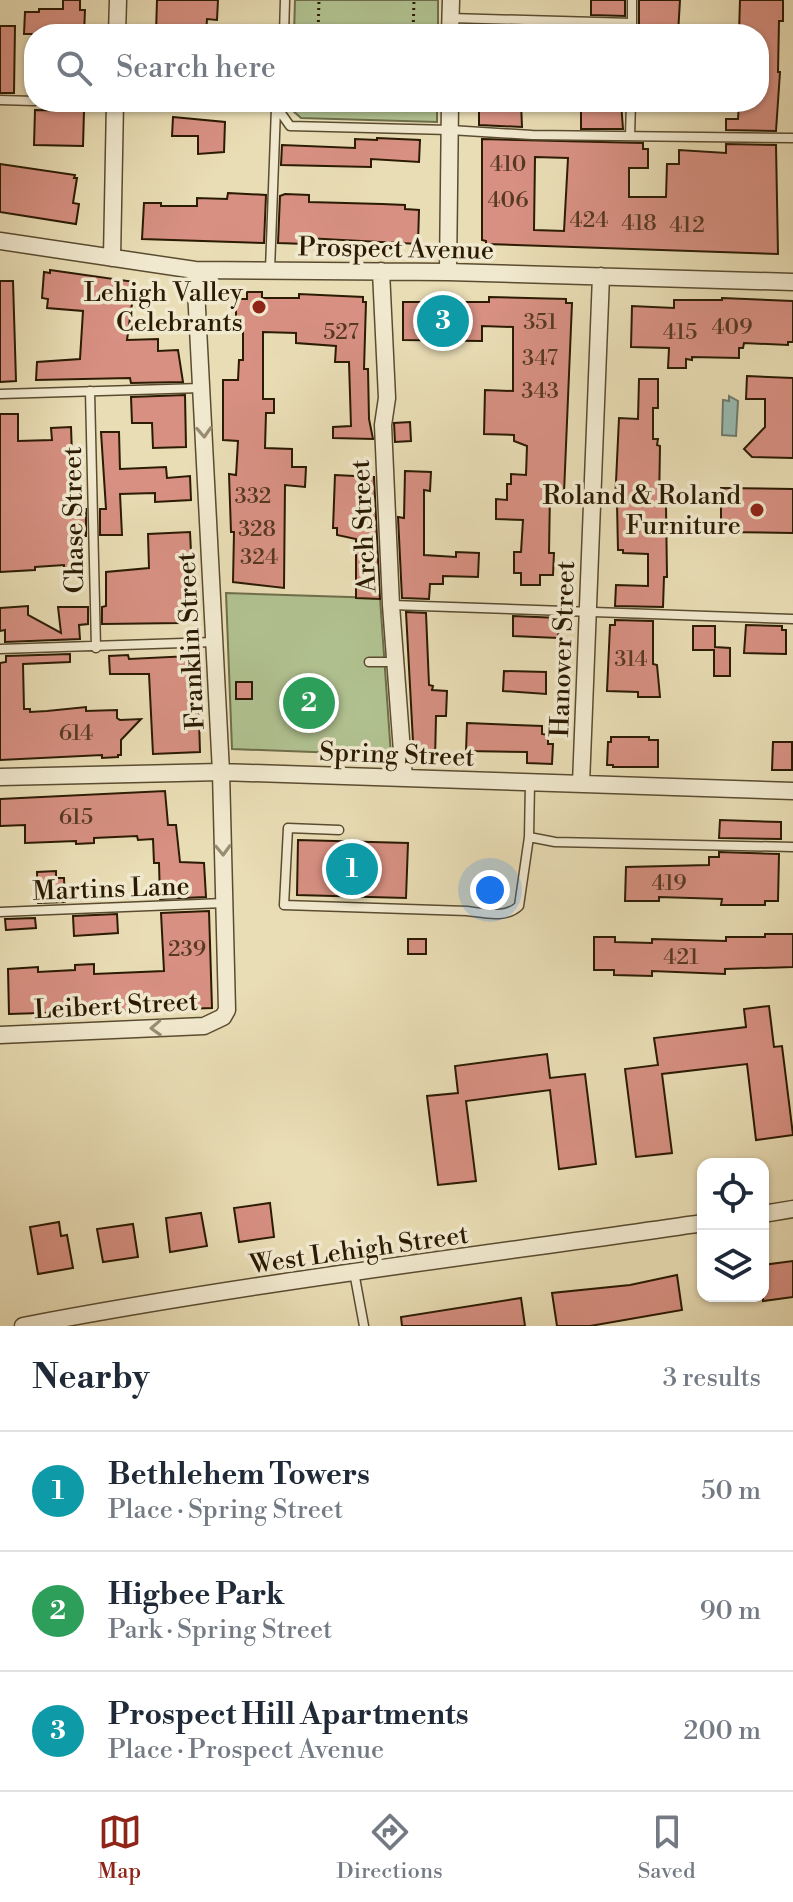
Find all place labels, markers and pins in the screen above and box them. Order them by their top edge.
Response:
place label: Lehigh Valley Celebrants [84,277,243,339]
pin: 3 [417,291,469,351]
marker: Lehigh Valley Celebrants [250,298,268,316]
place label: Roland & Roland Furniture [543,480,741,542]
marker: Roland & Roland Furniture [748,501,766,519]
pin: 2 [283,673,335,733]
pin: 1 [326,839,378,899]

